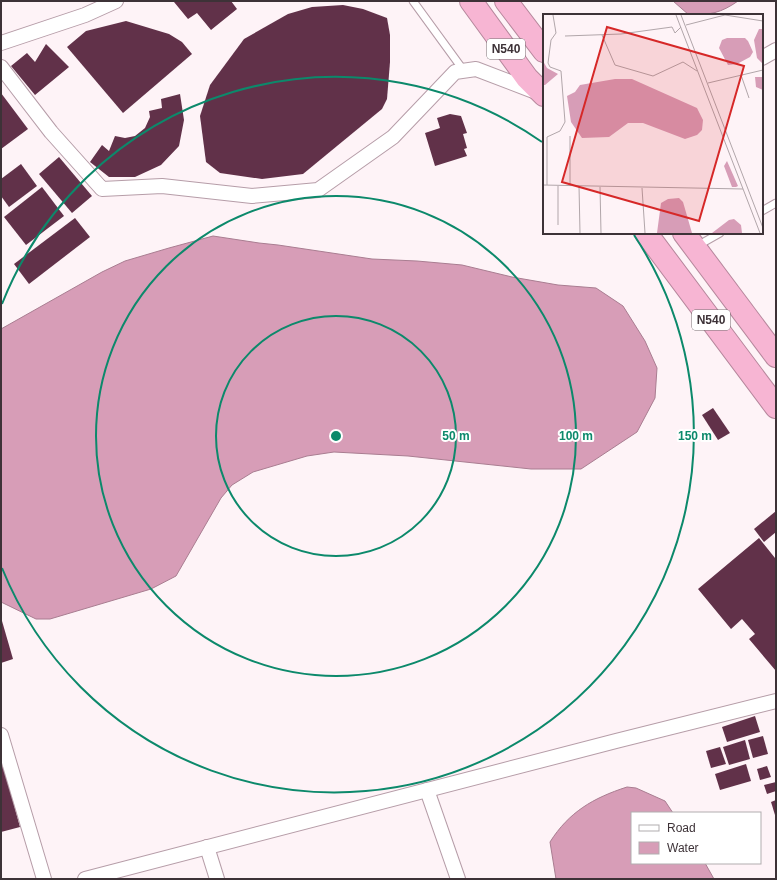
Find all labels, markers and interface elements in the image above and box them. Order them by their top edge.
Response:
inset map [543,14,763,234]
road number: N540 [487,39,525,59]
road number: N540 [692,310,730,330]
centre of rings [329,429,343,443]
text: 50 m [442,429,470,443]
text: 100 m [559,429,593,443]
text: 150 m [678,429,712,443]
legend [631,812,761,864]
text: Road [667,821,696,835]
text: Water [667,841,699,855]

